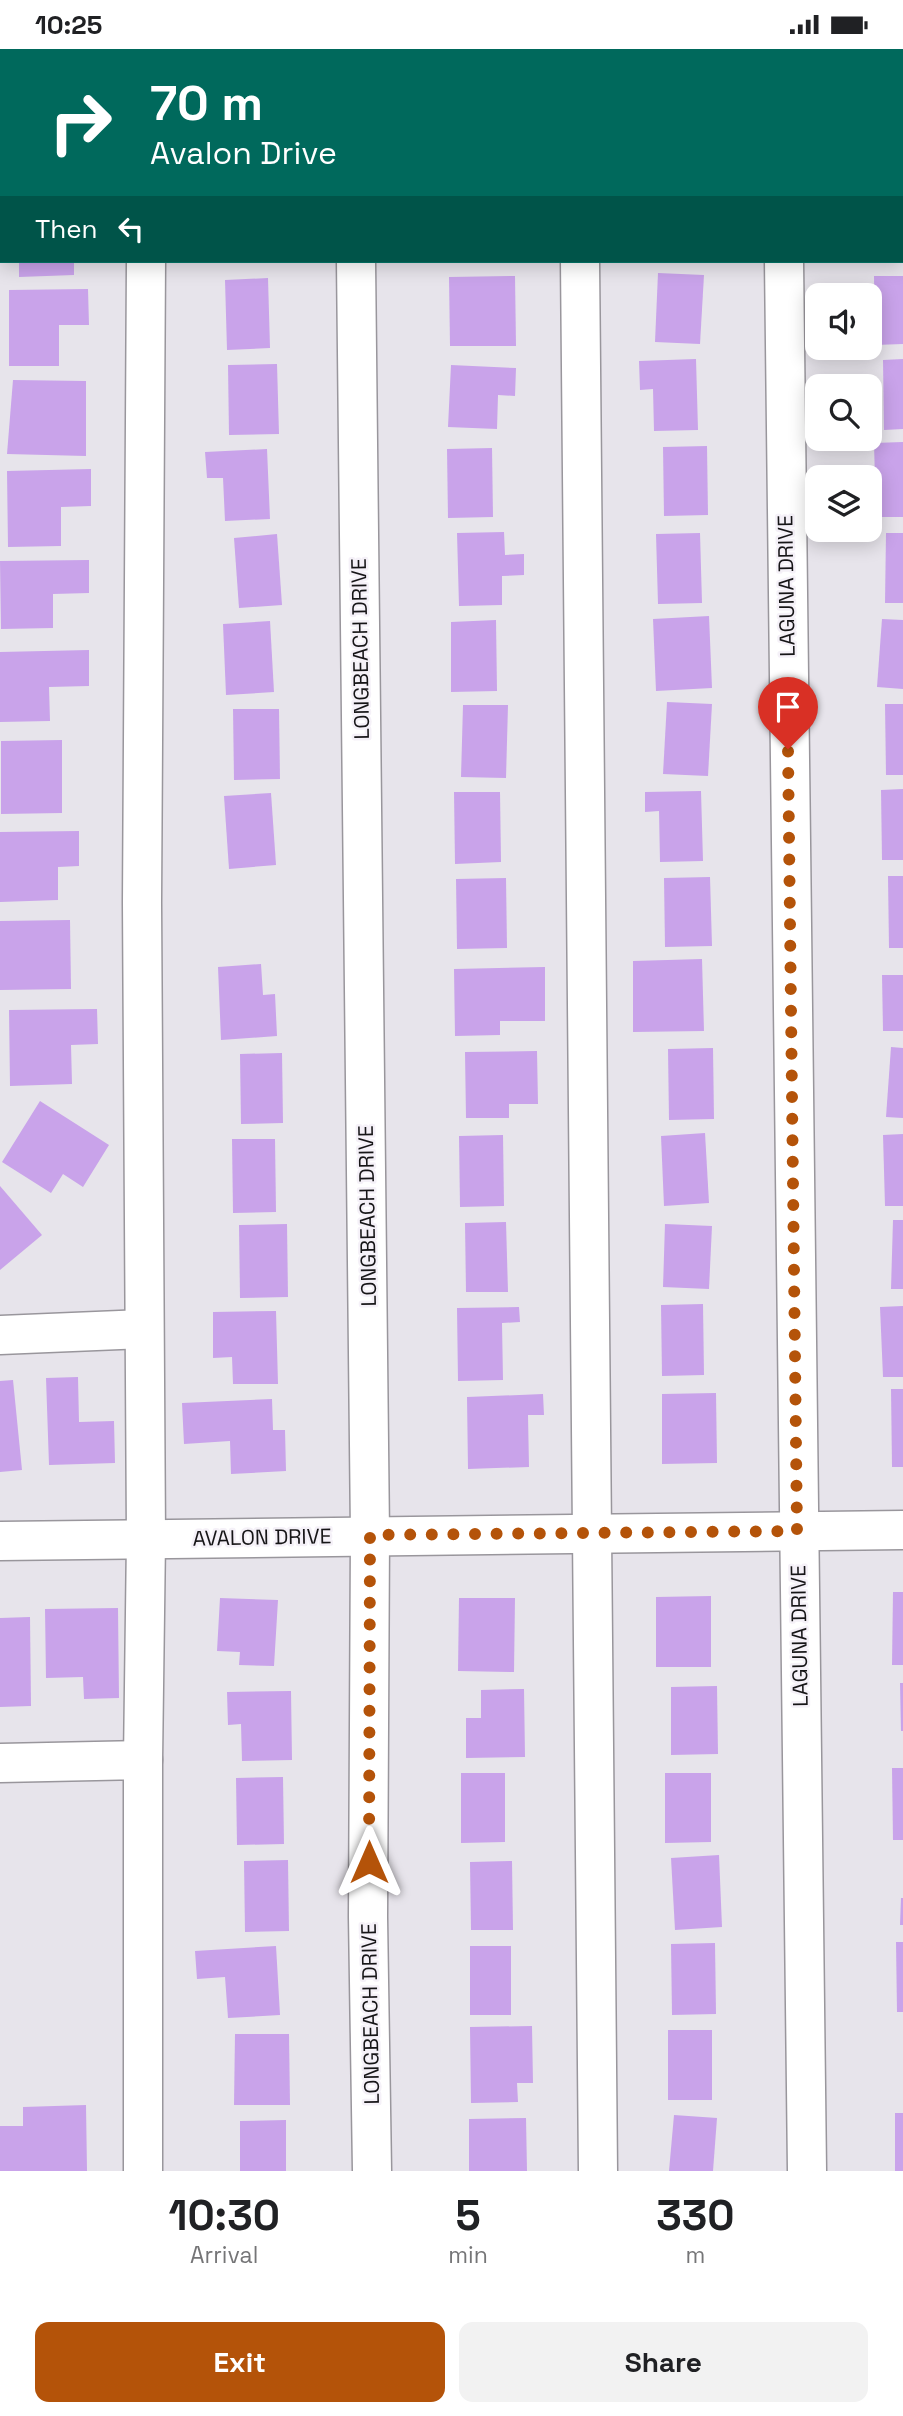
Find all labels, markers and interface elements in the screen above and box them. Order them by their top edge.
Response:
text: 10:25 [35,8,102,42]
text: 70 m [150,72,263,134]
icon: right [35,77,126,168]
text: Avalon Drive [150,133,337,173]
icon: left [112,210,150,248]
text: Then [35,212,98,246]
map controls [805,283,882,542]
button: sound [805,283,882,360]
button: search [805,374,882,451]
button: layers [805,465,882,542]
street label: LAGUNA DRIVE [771,515,801,657]
street label: LONGBEACH DRIVE [345,558,375,740]
pin [758,677,818,749]
icon: arrive [769,688,807,726]
street label: LONGBEACH DRIVE [352,1125,382,1307]
street label: AVALON DRIVE [192,1522,332,1552]
street label: LAGUNA DRIVE [784,1565,814,1707]
position arrow [332,1825,406,1899]
street label: LONGBEACH DRIVE [355,1923,385,2105]
text: 10:30 [168,2189,280,2242]
text: 5 [455,2189,481,2242]
text: 330 [656,2189,735,2242]
text: Arrival [190,2240,258,2270]
text: min [448,2240,488,2270]
text: m [686,2240,705,2270]
button: Exit [35,2322,445,2402]
button: Share [459,2322,868,2402]

